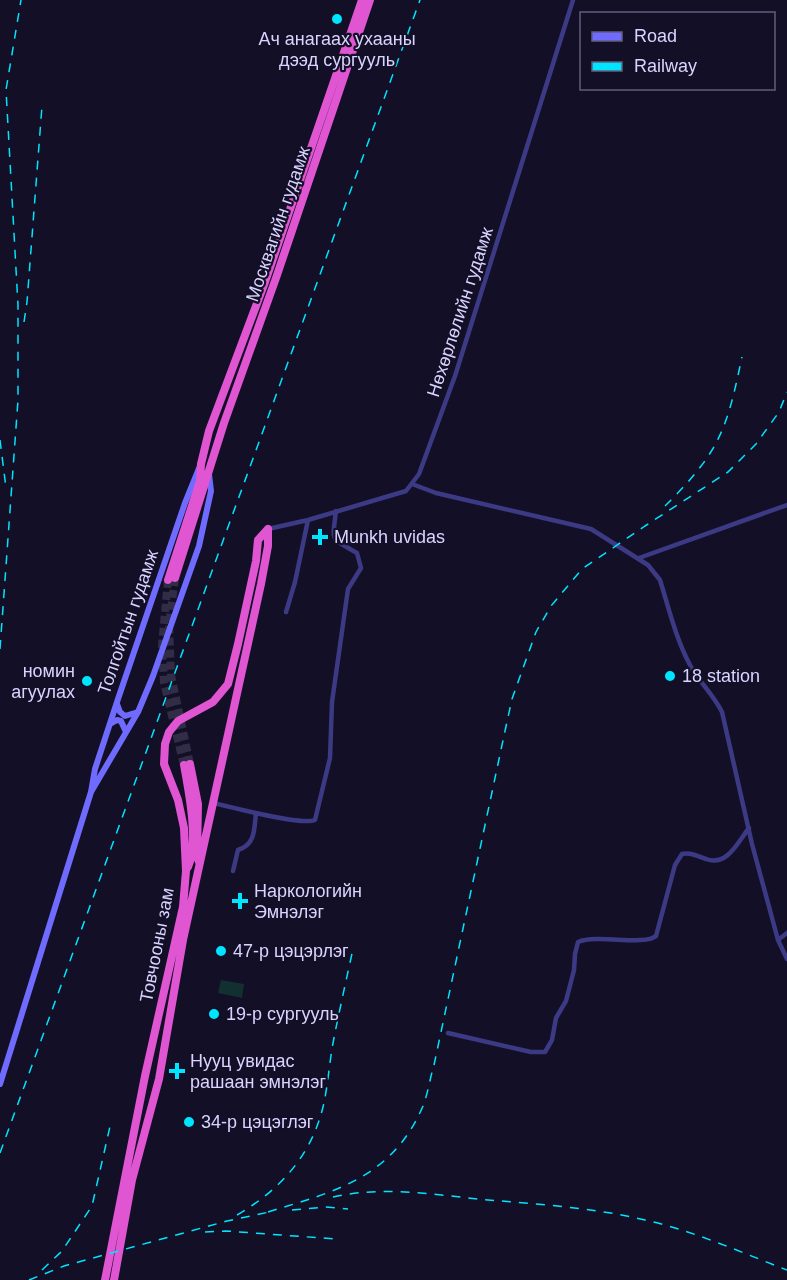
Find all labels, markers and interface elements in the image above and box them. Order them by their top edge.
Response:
marker: Ач анагаах ухааны дээд сургууль [330,12,344,26]
legend [580,12,775,90]
text: Road [634,26,677,46]
place label: Ач анагаах ухааны дээд сургууль [258,29,416,70]
text: Railway [634,56,697,76]
street label: Москвагийн гудамж [242,144,314,304]
street label: Нөхөрлөлийн гудамж [423,225,497,399]
place label: Munkh uvidas [334,527,445,547]
marker: Munkh uvidas [311,528,329,546]
street label: Толгойтын гудамж [94,547,162,697]
place label: номин агуулах [11,661,75,702]
place label: 18 station [682,666,760,686]
marker: 18 station [663,669,677,683]
marker: номин агуулах [80,674,94,688]
place label: Наркологийн Эмнэлэг [254,881,362,922]
street label: Товчооны зам [136,886,178,1004]
marker: Наркологийн Эмнэлэг [231,892,249,910]
place label: 47-р цэцэрлэг [233,941,349,961]
marker: 47-р цэцэрлэг [214,944,228,958]
place label: 19-р сургууль [226,1004,339,1024]
marker: 19-р сургууль [207,1007,221,1021]
place label: Нууц увидас рашаан эмнэлэг [190,1051,326,1092]
marker: Нууц увидас рашаан эмнэлэг [168,1062,186,1080]
place label: 34-р цэцэглэг [201,1112,314,1132]
marker: 34-р цэцэглэг [182,1115,196,1129]

